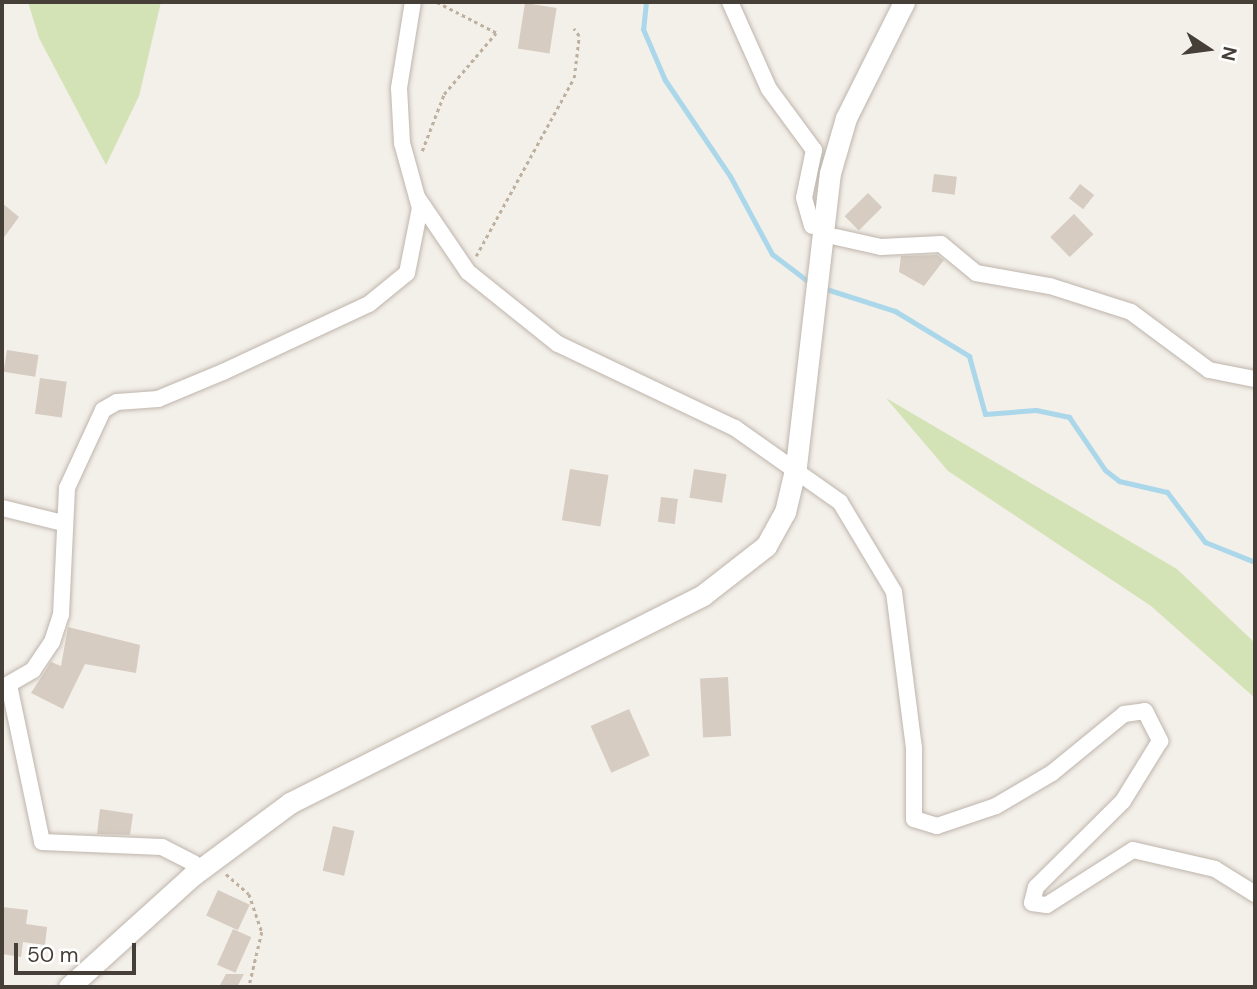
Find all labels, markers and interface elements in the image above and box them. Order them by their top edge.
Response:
north arrow [1173,14,1243,84]
text: N [1215,44,1243,63]
scale bar [18,930,140,974]
text: 50 m [27,941,78,969]

